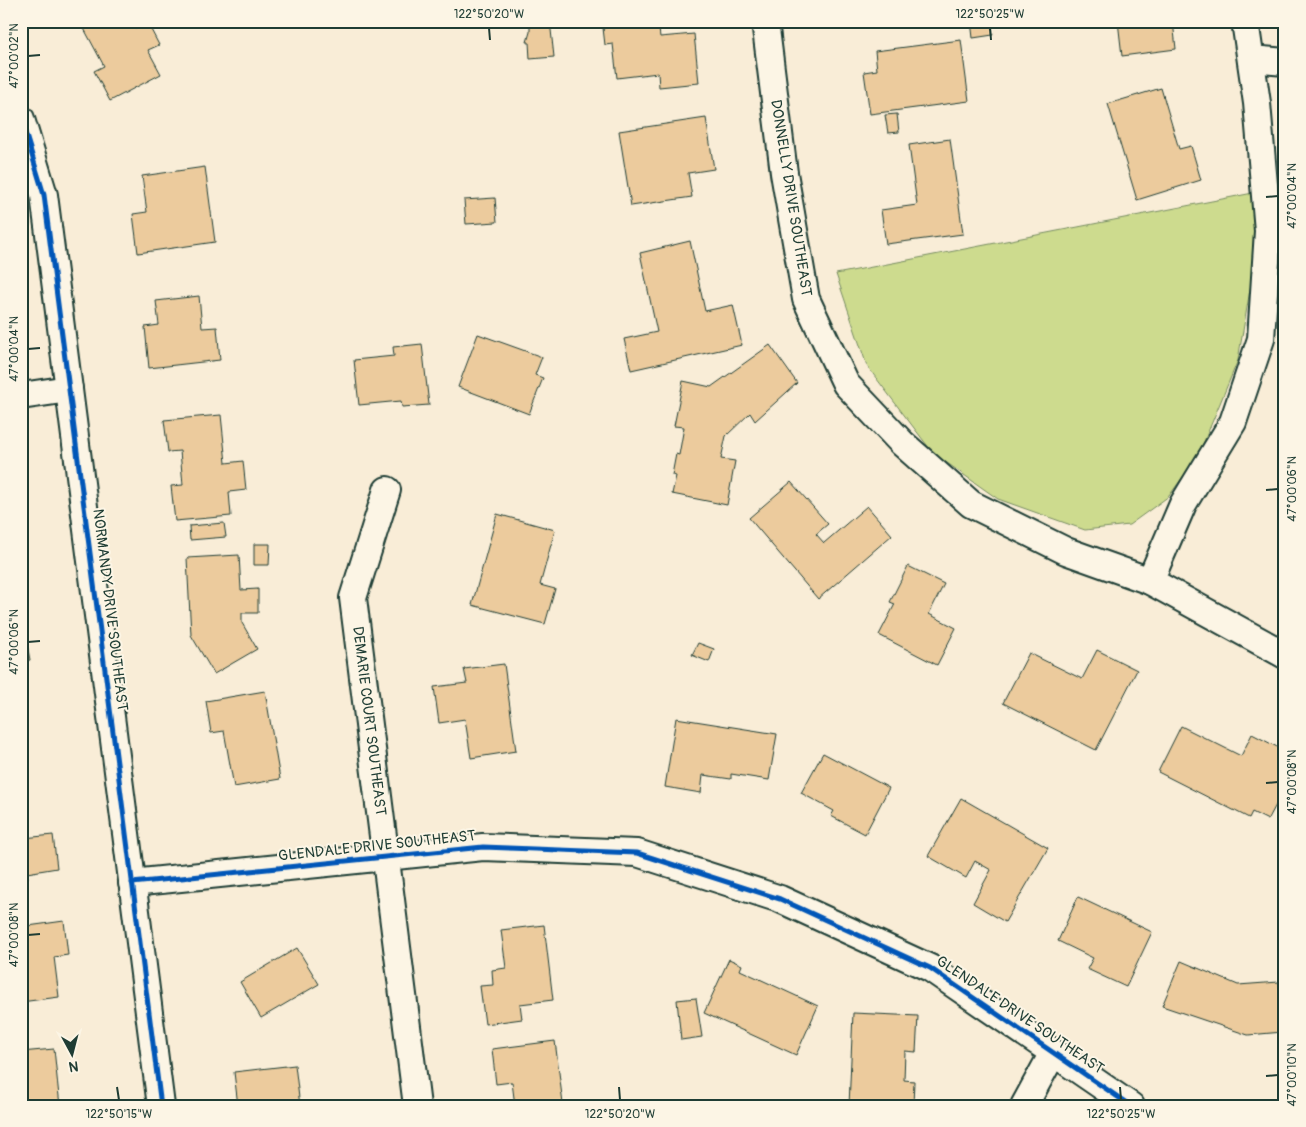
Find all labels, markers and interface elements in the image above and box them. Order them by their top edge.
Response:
text: 122°50'20"W [454,7,524,22]
text: 122°50'25"W [956,7,1024,22]
text: 47°00'02"N [7,23,22,89]
street label: DONNELLY DRIVE SOUTHEAST [766,98,816,298]
text: 47°00'04"N [1285,163,1300,229]
text: 47°00'04"N [7,316,22,382]
text: 47°00'06"N [1285,456,1300,522]
street label: NORMANDY DRIVE SOUTHEAST [88,508,132,712]
text: 47°00'06"N [7,609,22,675]
street label: DEMARIE COURT SOUTHEAST [348,625,390,817]
text: 47°00'08"N [1285,750,1300,814]
street label: GLENDALE DRIVE SOUTHEAST [277,826,477,866]
text: 47°00'08"N [7,903,22,967]
street label: GLENDALE DRIVE SOUTHEAST [932,952,1108,1078]
north arrow [48,1030,98,1080]
text: 47°00'10"N [1285,1043,1300,1107]
text: N [68,1057,79,1075]
text: 122°50'15"W [86,1107,152,1122]
text: 122°50'20"W [585,1107,655,1122]
text: 122°50'25"W [1087,1107,1155,1122]

